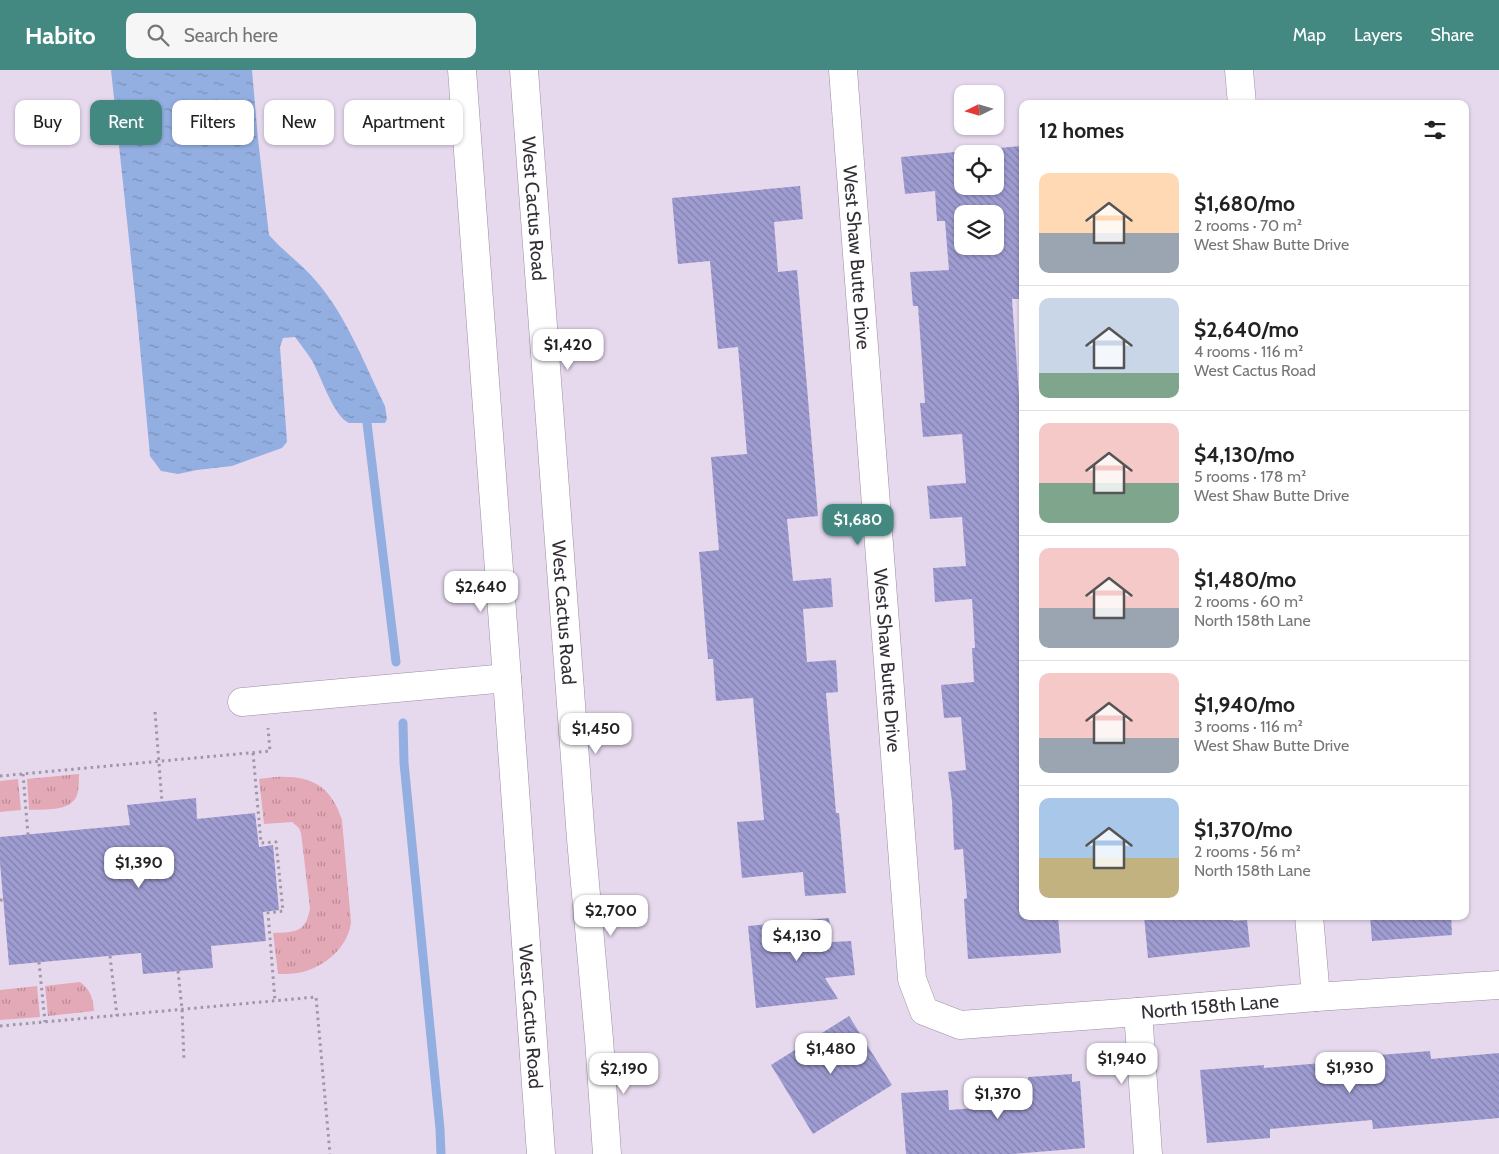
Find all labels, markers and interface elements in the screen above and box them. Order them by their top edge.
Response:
search box [126,13,476,58]
text: Habito [25,21,96,50]
icon: search [144,21,172,49]
text: Search here [184,24,278,47]
text: Map [1293,24,1326,46]
text: Layers [1354,24,1403,46]
text: Share [1431,24,1474,46]
north arrow [954,85,1004,135]
map controls [954,85,1004,255]
chip: Buy [15,100,80,145]
chip: Rent [90,100,162,145]
chip: Filters [172,100,254,145]
chip: New [264,100,334,145]
chip: Apartment [344,100,463,145]
icon: filters [1421,116,1449,144]
text: 12 homes [1039,118,1124,143]
street label: West Cactus Road [517,136,551,282]
button: locate [954,145,1004,195]
street label: West Shaw Butte Drive [838,165,875,351]
text: $1,680/mo [1194,191,1295,216]
icon: home [1079,193,1139,253]
button: layers [954,205,1004,255]
text: 2 rooms · 70 m² [1194,216,1302,235]
text: West Shaw Butte Drive [1194,235,1349,254]
text: $2,640/mo [1194,317,1299,342]
icon: home [1079,318,1139,378]
pin: $1,420 [527,328,609,371]
text: $1,420 [544,335,592,354]
text: 4 rooms · 116 m² [1194,342,1303,361]
text: West Cactus Road [1194,361,1316,380]
text: $4,130/mo [1194,442,1295,467]
icon: home [1079,443,1139,503]
text: 5 rooms · 178 m² [1194,467,1306,486]
text: West Shaw Butte Drive [1194,486,1349,505]
pin: $1,680 [817,504,899,546]
text: $1,680 [834,510,882,529]
street label: West Cactus Road [547,540,581,686]
text: $1,480/mo [1194,567,1296,592]
street label: West Shaw Butte Drive [869,568,906,753]
icon: home [1079,568,1139,628]
pin: $2,640 [440,570,522,613]
text: $2,640 [455,577,507,596]
text: 2 rooms · 60 m² [1194,592,1303,611]
text: North 158th Lane [1194,611,1311,630]
text: $1,940/mo [1194,692,1295,717]
icon: home [1079,693,1139,753]
pin: $1,450 [555,712,637,755]
text: 3 rooms · 116 m² [1194,717,1303,736]
text: $1,450 [572,719,620,738]
text: West Shaw Butte Drive [1194,736,1349,755]
text: $1,370/mo [1194,817,1292,842]
icon: home [1079,818,1139,878]
text: 2 rooms · 56 m² [1194,842,1301,861]
pin: $1,390 [98,846,180,889]
text: $1,390 [115,853,163,872]
text: North 158th Lane [1194,861,1311,880]
pin: $2,700 [570,894,652,937]
text: $2,700 [585,901,637,920]
pin: $4,130 [756,920,838,962]
text: $4,130 [773,926,821,945]
street label: West Cactus Road [514,943,547,1090]
street label: North 158th Lane [1140,989,1280,1024]
pin: $1,480 [790,1032,872,1075]
text: $1,480 [806,1039,856,1058]
pin: $1,940 [1081,1042,1163,1085]
text: $1,940 [1098,1049,1146,1068]
pin: $2,190 [583,1052,665,1095]
pin: $1,930 [1309,1052,1391,1094]
text: $1,930 [1326,1058,1374,1077]
text: $2,190 [600,1059,648,1078]
pin: $1,370 [957,1078,1039,1120]
text: $1,370 [975,1084,1021,1103]

